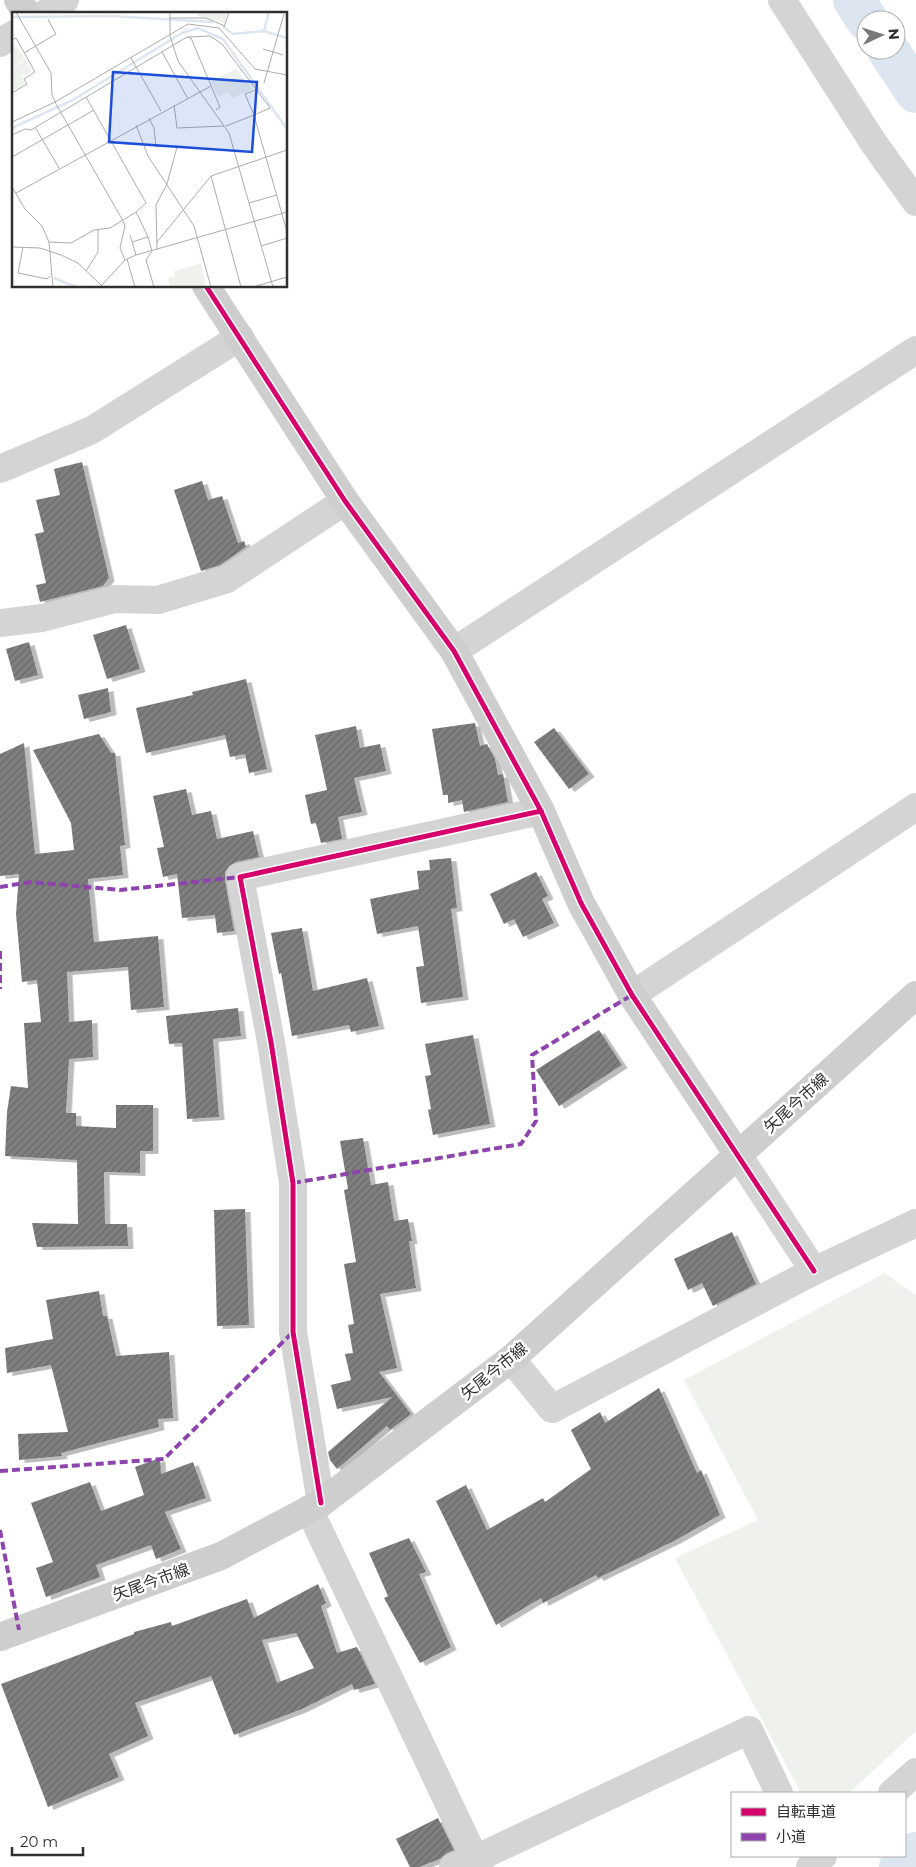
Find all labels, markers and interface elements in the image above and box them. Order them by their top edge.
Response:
north arrow [856,10,906,60]
inset map [12,12,288,288]
text: N [885,28,903,40]
street label: 矢尾今市線 [760,1069,832,1137]
street label: 矢尾今市線 [457,1338,531,1404]
street label: 矢尾今市線 [110,1559,192,1605]
legend [731,1792,906,1857]
text: 自転車道 [776,1802,836,1821]
scale bar [12,1824,84,1856]
text: 小道 [776,1827,806,1846]
text: 20 m [20,1832,58,1851]

